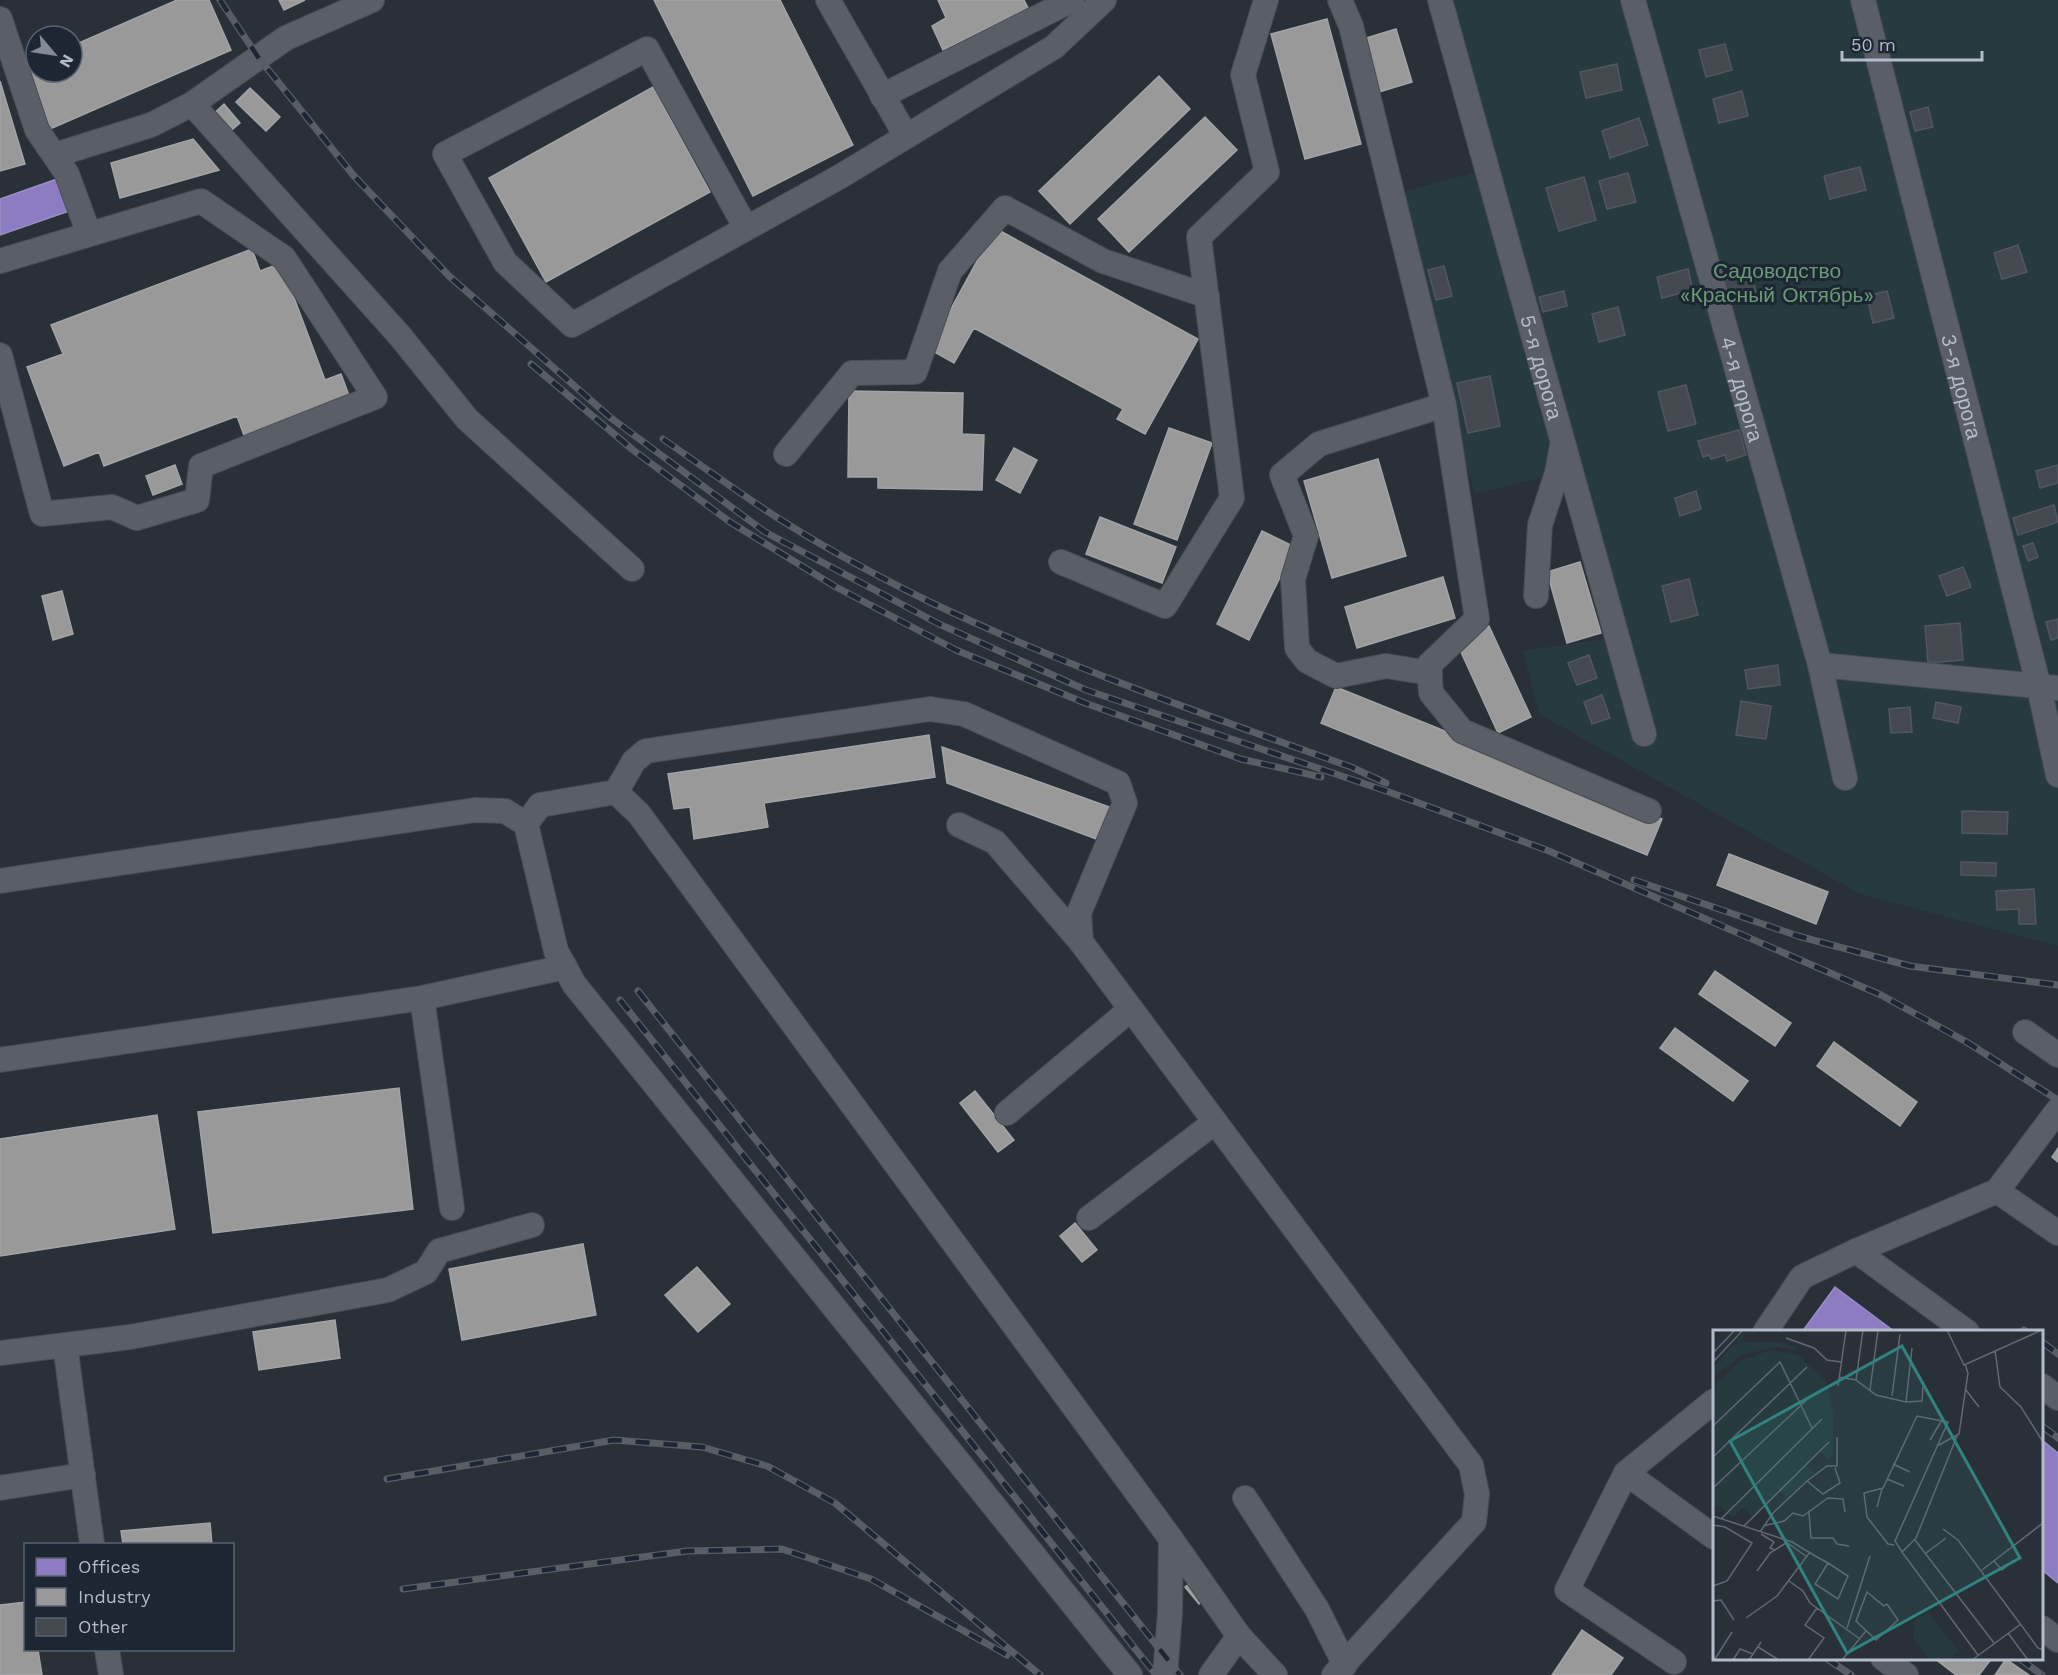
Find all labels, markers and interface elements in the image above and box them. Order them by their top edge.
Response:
north arrow [24,24,84,84]
scale bar [1842,24,1982,62]
text: 50 m [1851,34,1896,55]
text: N [55,51,78,71]
park label: Садоводство «Красный Октябрь» [1680,258,1874,307]
street label: 5-я дорога [1516,312,1569,423]
street label: 3-я дорога [1937,331,1988,442]
street label: 4-я дорога [1716,333,1769,445]
inset map [1713,1330,2043,1660]
legend [24,1543,234,1651]
text: Offices [78,1556,140,1577]
text: Industry [78,1586,151,1607]
text: Other [78,1616,128,1637]

